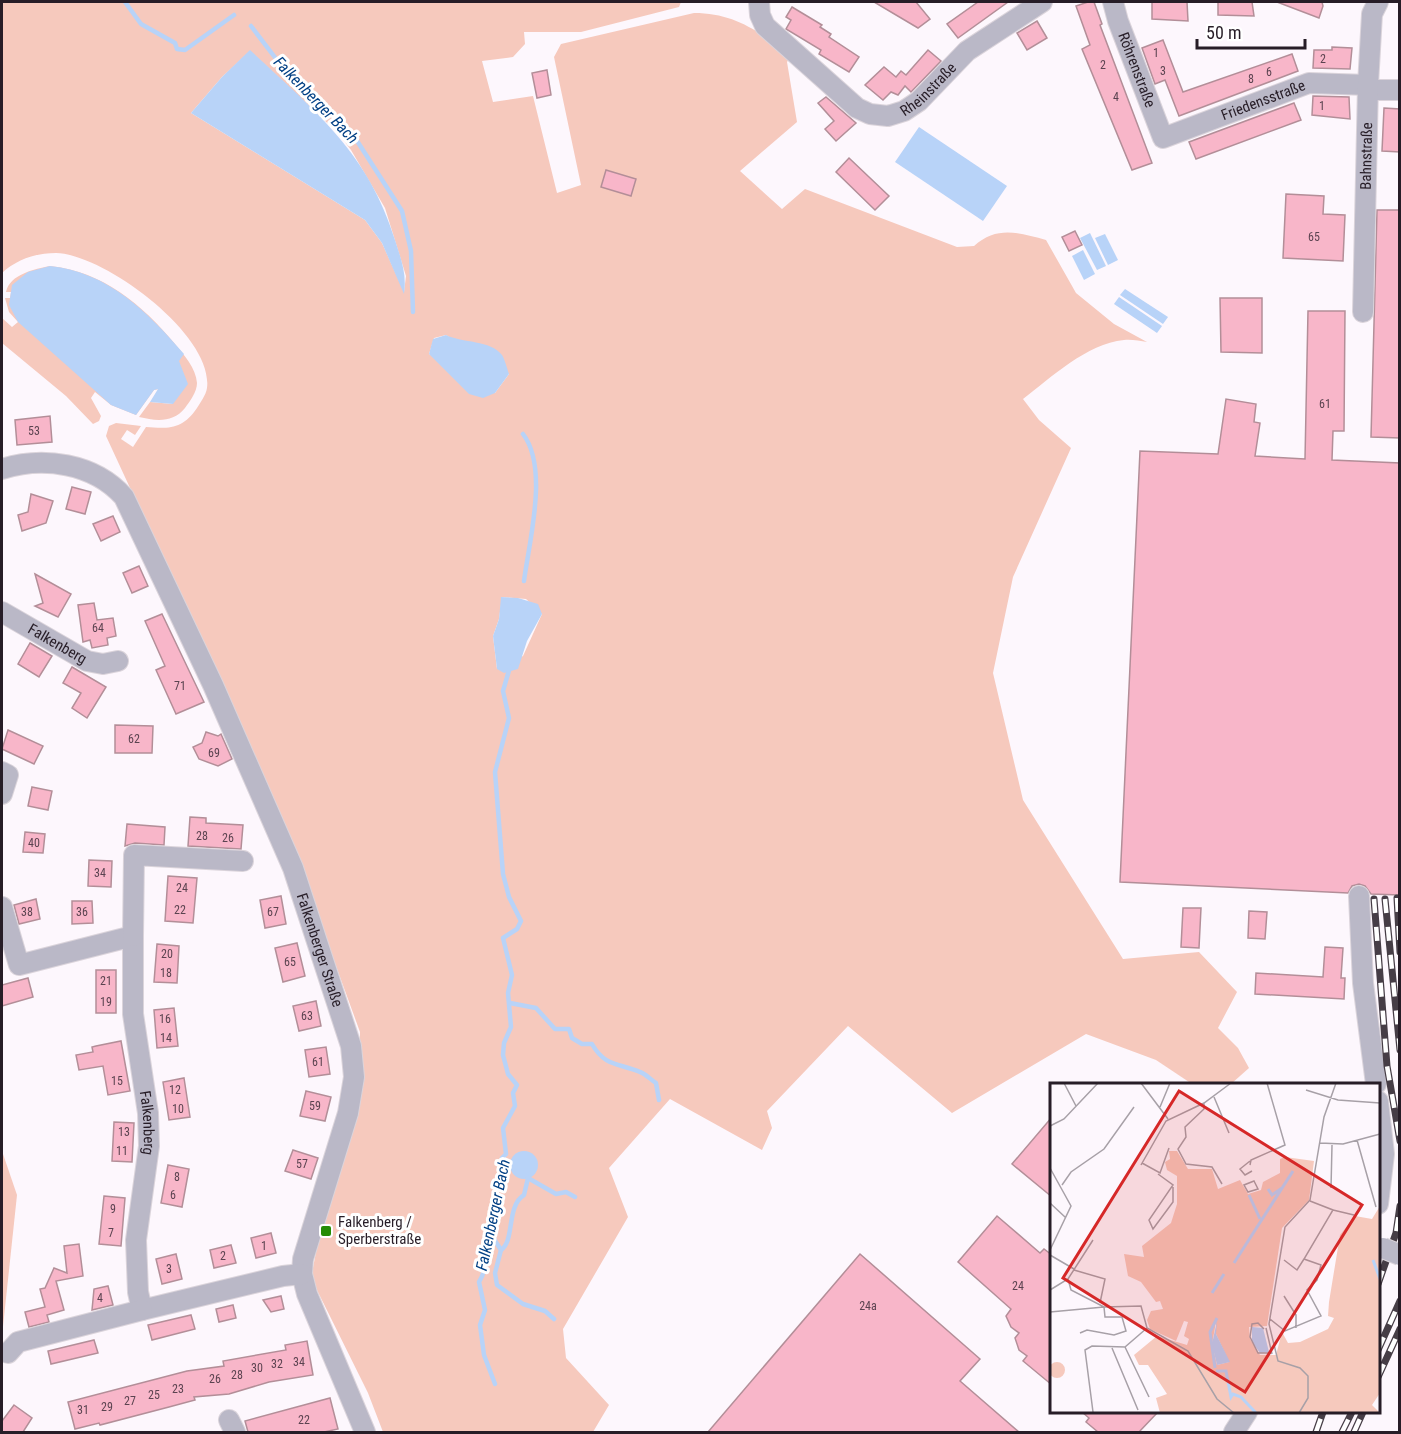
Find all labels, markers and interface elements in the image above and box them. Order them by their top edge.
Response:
scale bar [1197,12,1305,50]
text: 50 m [1206,22,1241,43]
street label: Röhrenstraße [1114,30,1159,110]
house number: 1 [1153,46,1159,60]
house number: 2 [1320,52,1326,66]
water label: Falkenberger Bach [270,53,362,147]
house number: 2 [1100,58,1106,72]
street label: Rheinstraße [897,59,960,120]
house number: 3 [1160,64,1166,78]
house number: 6 [1266,65,1272,79]
house number: 8 [1248,72,1254,86]
street label: Friedensstraße [1219,76,1308,124]
house number: 4 [1113,90,1119,104]
house number: 1 [1319,99,1325,113]
street label: Bahnstraße [1357,122,1376,190]
house number: 65 [1308,230,1320,244]
house number: 61 [1319,397,1331,411]
house number: 53 [28,424,40,438]
street label: Falkenberg [25,620,90,668]
house number: 64 [92,621,104,635]
house number: 71 [174,679,186,693]
house number: 62 [128,732,140,746]
house number: 69 [208,746,220,760]
house number: 28 [196,829,208,843]
house number: 26 [222,831,234,845]
house number: 40 [28,836,40,850]
house number: 34 [94,866,106,880]
house number: 24 [176,881,188,895]
street label: Falkenberger Straße [293,891,347,1009]
house number: 22 [174,903,186,917]
house number: 38 [21,905,33,919]
house number: 36 [76,905,88,919]
house number: 67 [267,905,279,919]
house number: 20 [161,947,173,961]
house number: 65 [284,955,296,969]
house number: 18 [160,966,172,980]
house number: 21 [100,974,112,988]
house number: 19 [100,995,112,1009]
house number: 63 [301,1009,313,1023]
house number: 16 [159,1012,171,1026]
house number: 14 [160,1031,172,1045]
house number: 61 [312,1055,324,1069]
house number: 15 [111,1074,123,1088]
house number: 12 [169,1083,181,1097]
inset map [1050,1083,1380,1413]
street label: Falkenberg [136,1089,158,1156]
house number: 59 [309,1099,321,1113]
house number: 10 [172,1102,184,1116]
house number: 13 [118,1125,130,1139]
house number: 11 [116,1144,128,1158]
house number: 57 [296,1157,308,1171]
water label: Falkenberger Bach [472,1158,514,1272]
house number: 8 [174,1170,180,1184]
house number: 6 [170,1188,176,1202]
house number: 9 [110,1202,116,1216]
place label: Falkenberg / Sperberstraße [338,1213,421,1248]
marker: Falkenberg / Sperberstraße [319,1224,333,1238]
house number: 7 [108,1226,114,1240]
house number: 1 [261,1239,267,1253]
house number: 2 [220,1249,226,1263]
house number: 3 [166,1262,172,1276]
house number: 24 [1012,1279,1024,1293]
house number: 4 [97,1291,103,1305]
house number: 24a [859,1299,877,1313]
house number: 34 [293,1355,305,1369]
house number: 32 [271,1357,283,1371]
house number: 30 [251,1361,263,1375]
house number: 28 [231,1368,243,1382]
house number: 26 [209,1372,221,1386]
house number: 23 [172,1382,184,1396]
house number: 25 [148,1388,160,1402]
house number: 27 [124,1394,136,1408]
house number: 29 [101,1400,113,1414]
house number: 31 [77,1403,89,1417]
house number: 22 [298,1413,310,1427]

